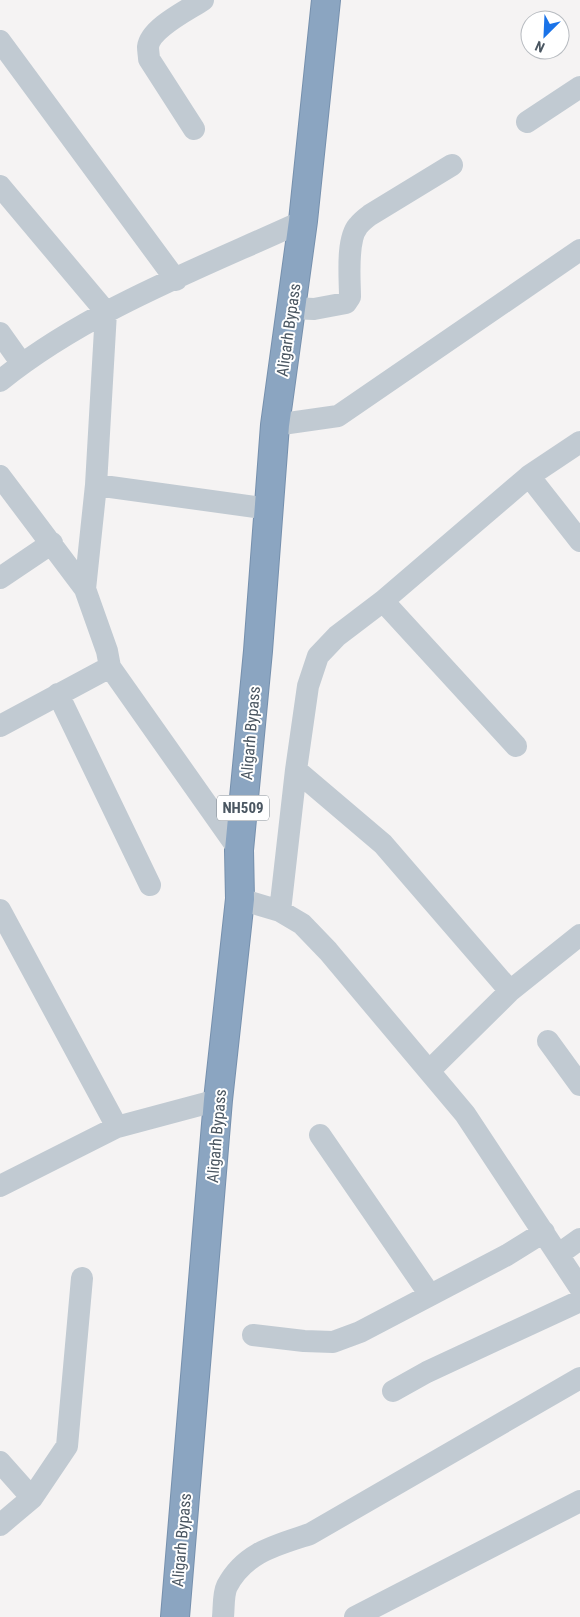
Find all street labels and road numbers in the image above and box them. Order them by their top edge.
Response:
street label: Aligarh Bypass [273,282,304,378]
street label: Aligarh Bypass [237,685,264,781]
road number: NH509 [217,796,269,820]
street label: Aligarh Bypass [203,1088,230,1184]
street label: Aligarh Bypass [168,1492,195,1588]

